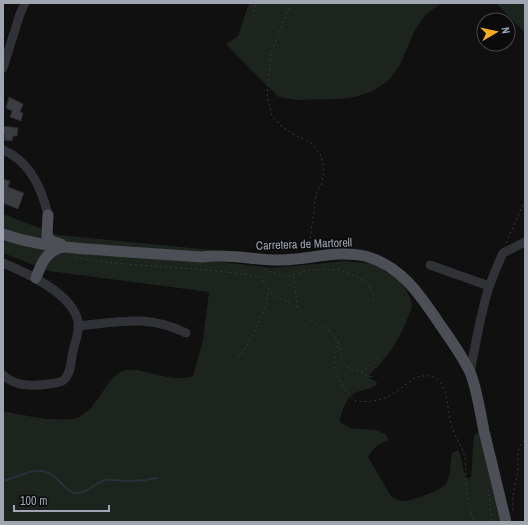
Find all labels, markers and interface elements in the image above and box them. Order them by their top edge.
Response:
north arrow [476,12,516,52]
text: N [498,26,513,35]
street label: Carretera de Martorell [256,234,352,254]
scale bar [14,487,109,513]
text: 100 m [20,493,47,509]

